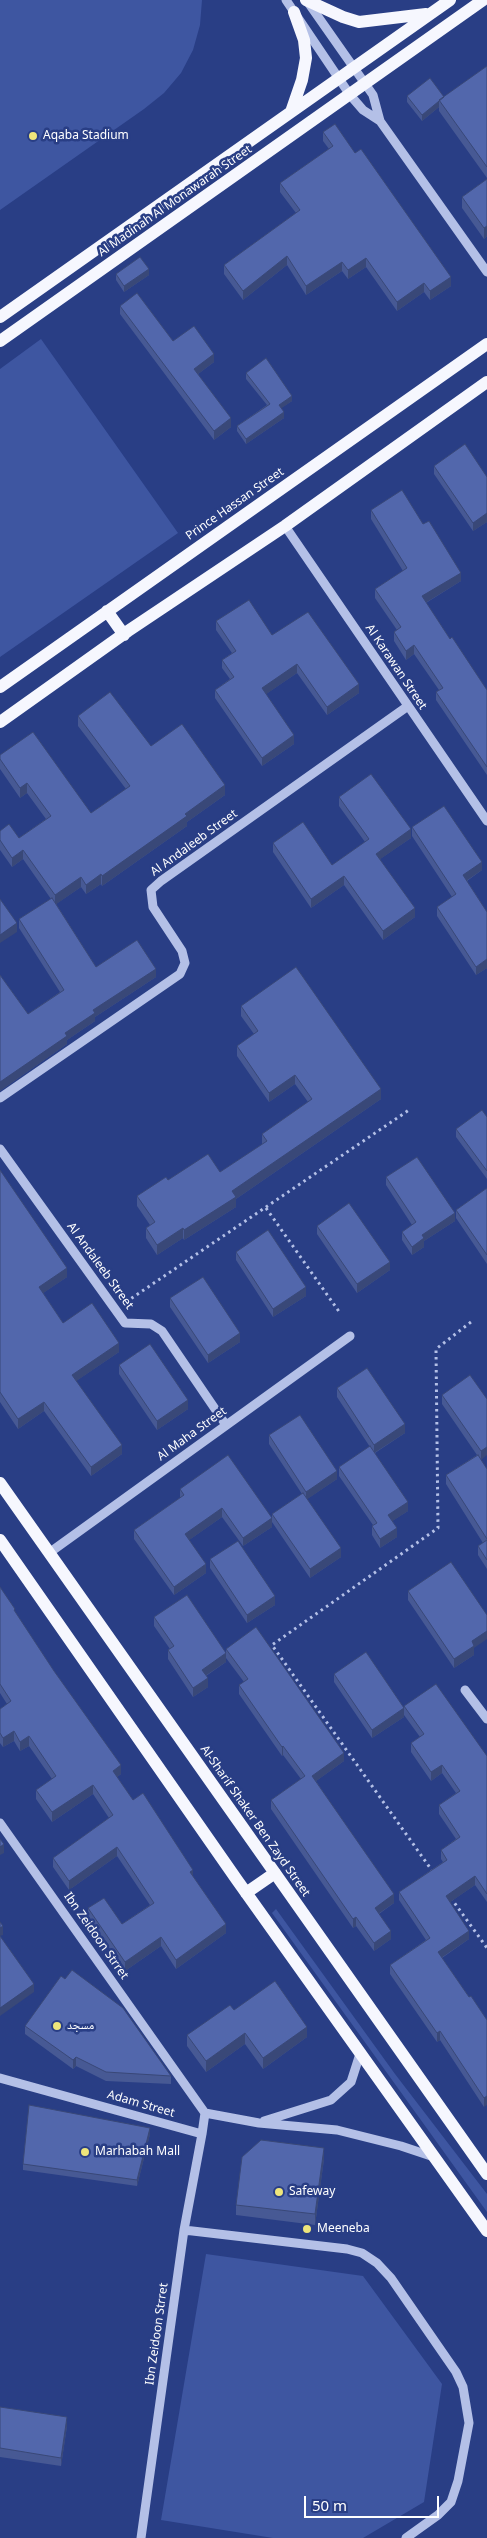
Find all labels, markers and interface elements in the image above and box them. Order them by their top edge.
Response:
place label: Aqaba Stadium [43,129,129,143]
marker: Aqaba Stadium [27,130,39,142]
street label: Al Madinah Al Monawarah Street [95,142,255,260]
street label: Prince Hassan Street [183,465,287,543]
street label: Al Karawan Street [362,622,430,712]
street label: Al Andaleeb Street [148,807,240,879]
street label: Al Andaleeb Street [64,1220,136,1312]
street label: Al Maha Street [154,1404,230,1464]
street label: Al-Sharif Shaker Ben Zayd Street [197,1743,313,1899]
street label: Ibn Zeidoon Strret [61,1890,131,1982]
place label: مسجد [67,2019,94,2033]
marker: مسجد [51,2020,63,2032]
street label: Adam Street [106,2087,176,2121]
place label: Marhabah Mall [95,2145,180,2159]
marker: Marhabah Mall [79,2146,91,2158]
place label: Safeway [289,2185,335,2199]
marker: Safeway [273,2186,285,2198]
place label: Meeneba [317,2222,370,2236]
marker: Meeneba [301,2223,313,2235]
street label: Ibn Zeidoon Strret [143,2282,171,2386]
scale bar [307,2486,442,2518]
text: 50 m [312,2495,347,2515]

